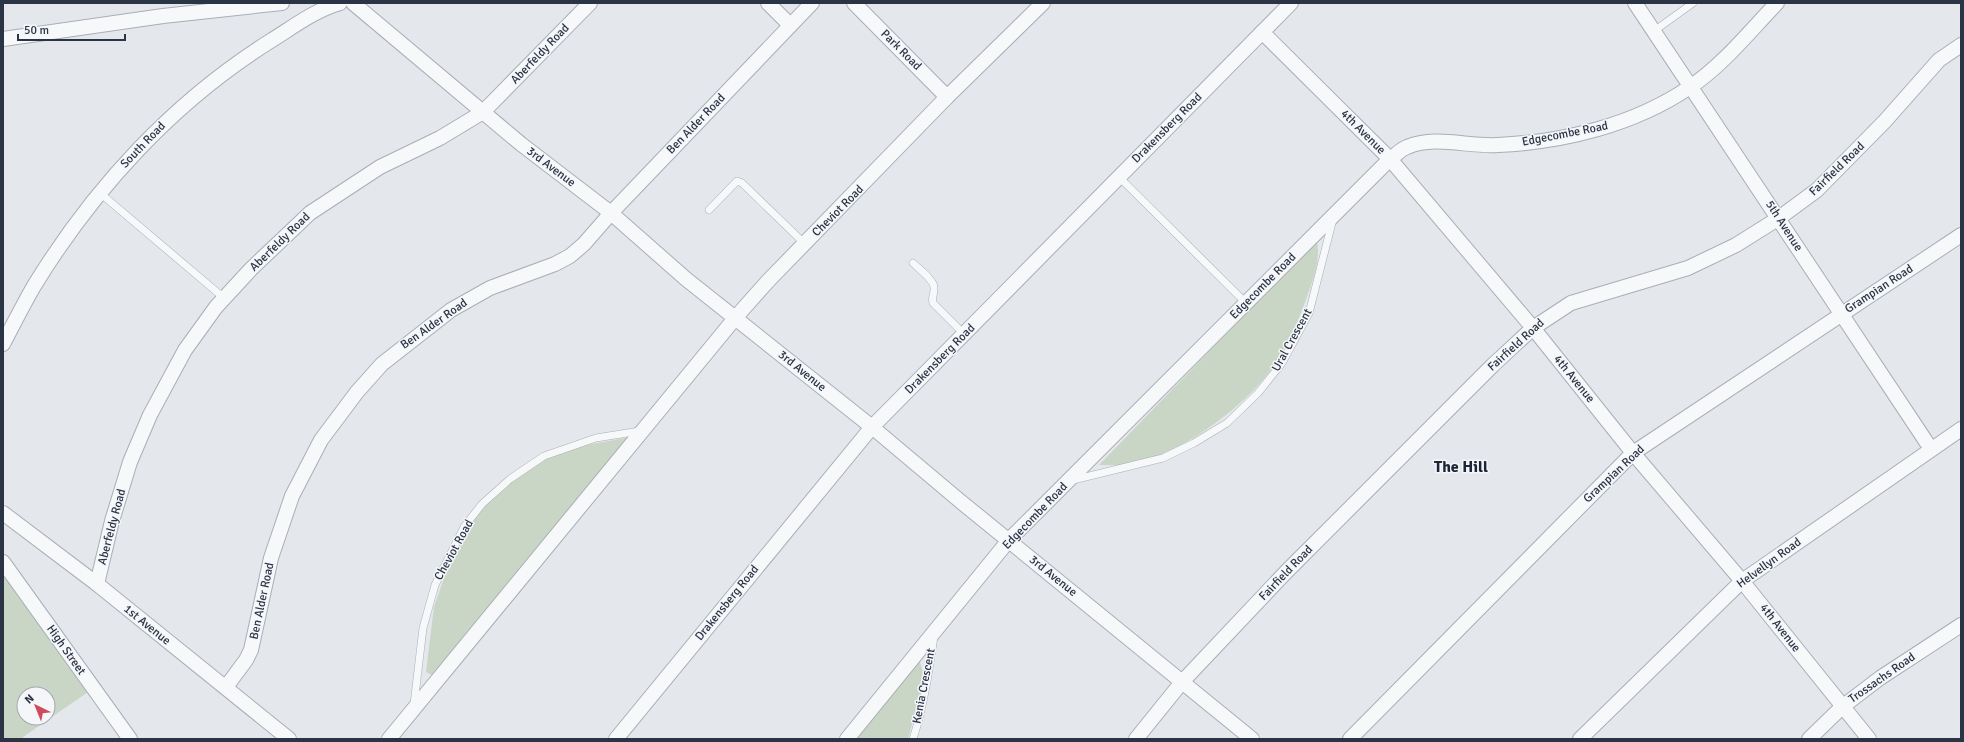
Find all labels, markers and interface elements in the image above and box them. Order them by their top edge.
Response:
scale bar [18,16,125,42]
street label: Aberfeldy Road [507,21,573,87]
text: 50 m [24,23,49,38]
street label: Park Road [878,27,924,73]
street label: Drakensberg Road [1129,90,1205,166]
street label: Ben Alder Road [663,91,729,157]
street label: 4th Avenue [1337,106,1389,158]
street label: Edgecombe Road [1521,118,1609,150]
street label: South Road [117,119,169,171]
street label: Fairfield Road [1806,139,1868,199]
street label: 3rd Avenue [524,144,578,190]
street label: Cheviot Road [809,182,867,240]
street label: 5th Avenue [1762,198,1806,254]
street label: Aberfeldy Road [247,209,313,275]
street label: Edgecombe Road [1227,250,1299,322]
street label: Grampian Road [1842,261,1916,317]
street label: Ben Alder Road [398,295,470,353]
street label: Ural Crescent [1269,306,1315,374]
street label: Fairfield Road [1485,316,1547,374]
street label: Drakensberg Road [902,321,978,397]
street label: 3rd Avenue [775,347,829,395]
street label: 4th Avenue [1550,352,1598,406]
street label: Grampian Road [1580,442,1648,506]
district label: The Hill [1434,457,1488,477]
street label: Edgecombe Road [999,479,1071,553]
street label: Aberfeldy Road [95,487,129,567]
street label: Cheviot Road [431,517,477,583]
street label: Helvellyn Road [1734,535,1804,591]
street label: Fairfield Road [1256,542,1316,604]
street label: 3rd Avenue [1026,552,1080,600]
street label: Ben Alder Road [247,561,277,641]
street label: Drakensberg Road [692,562,762,644]
street label: 4th Avenue [1756,601,1804,655]
street label: 1st Avenue [120,602,174,648]
street label: High Street [43,622,89,678]
street label: Kenia Crescent [909,647,939,725]
street label: Trossachs Road [1846,649,1918,707]
north arrow [16,686,56,726]
text: N [22,692,37,706]

